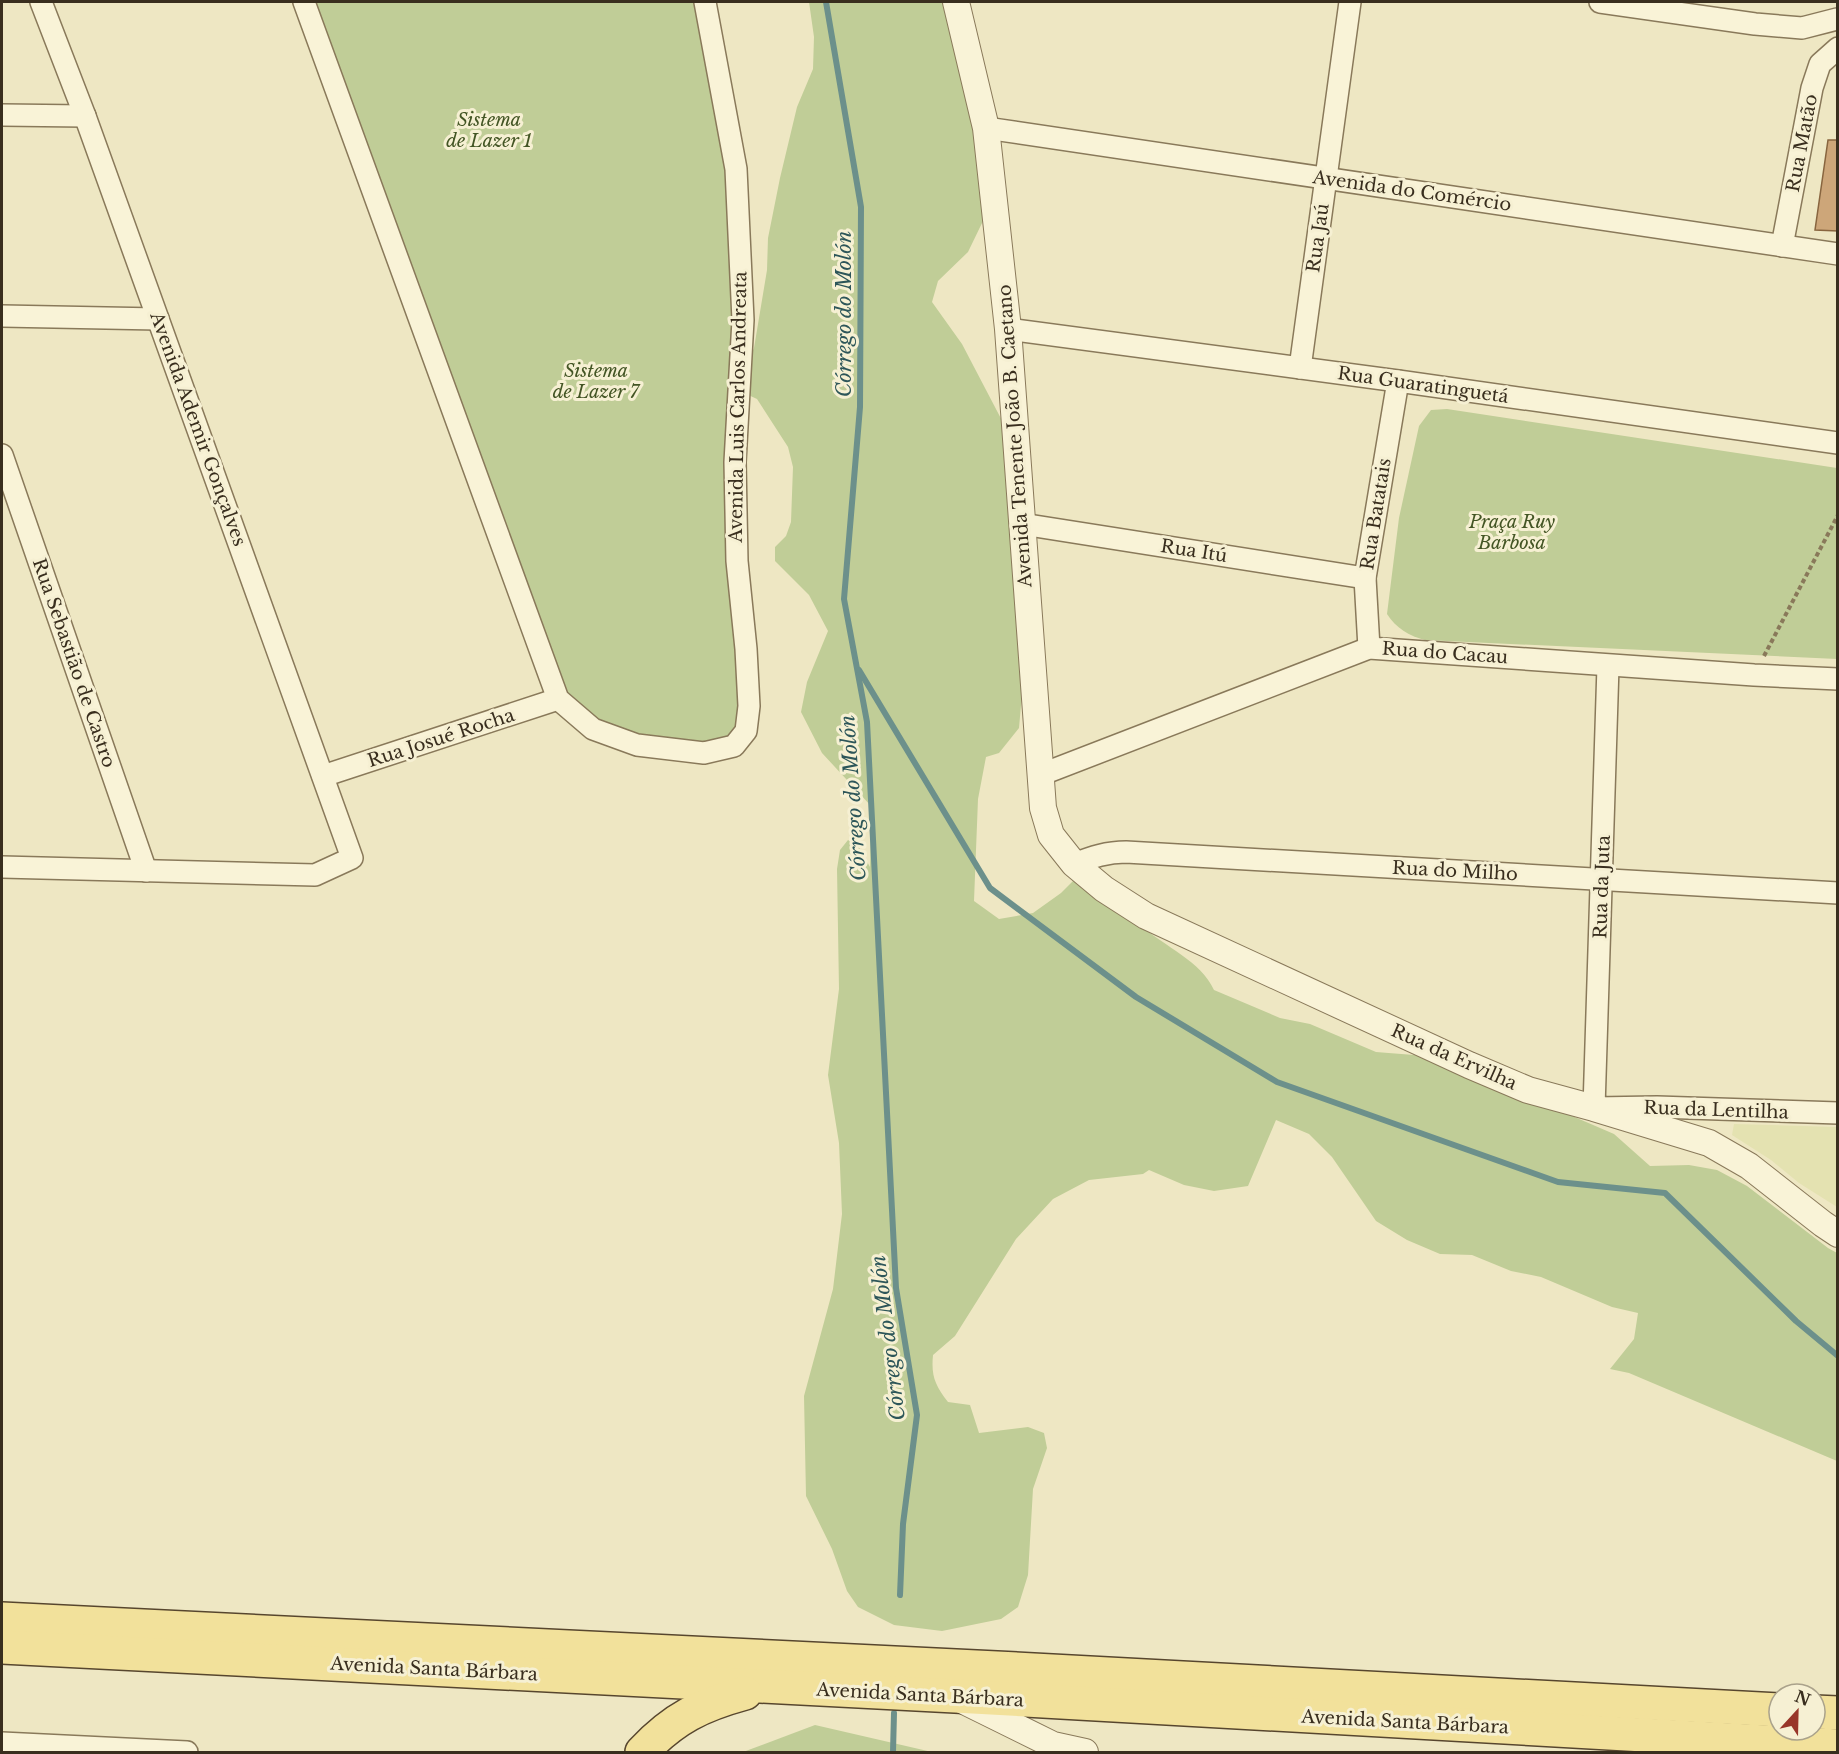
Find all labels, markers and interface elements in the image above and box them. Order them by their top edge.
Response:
street label: Rua Matão [1782,92,1822,194]
park label: Sistema de Lazer 1 [446,109,532,152]
street label: Avenida do Comércio [1310,166,1513,216]
street label: Rua Jaú [1302,202,1334,274]
water label: Córrego do Molón [832,231,856,397]
street label: Avenida Luis Carlos Andreata [725,271,751,544]
street label: Avenida Tenente João B. Caetano [993,284,1037,589]
street label: Avenida Ademir Gonçalves [145,308,251,549]
park label: Sistema de Lazer 7 [553,360,641,403]
street label: Rua Guaratinguetá [1336,362,1510,408]
street label: Rua Batatais [1356,457,1396,571]
park label: Praça Ruy Barbosa [1468,511,1556,554]
street label: Rua Itú [1159,535,1229,567]
street label: Rua Sebastião de Castro [28,555,120,771]
street label: Rua do Cacau [1381,638,1509,668]
street label: Rua Josué Rocha [365,704,517,772]
water label: Córrego do Molón [835,714,871,882]
street label: Rua da Juta [1589,835,1615,939]
street label: Rua do Milho [1391,857,1519,885]
street label: Rua da Ervilha [1388,1019,1520,1095]
street label: Rua da Lentilha [1643,1096,1789,1124]
water label: Córrego do Molón [866,1254,910,1422]
street label: Avenida Santa Bárbara [329,1653,538,1685]
street label: Avenida Santa Bárbara [815,1679,1024,1711]
north arrow [1767,1682,1827,1742]
text: N [1792,1686,1813,1710]
street label: Avenida Santa Bárbara [1300,1706,1509,1738]

